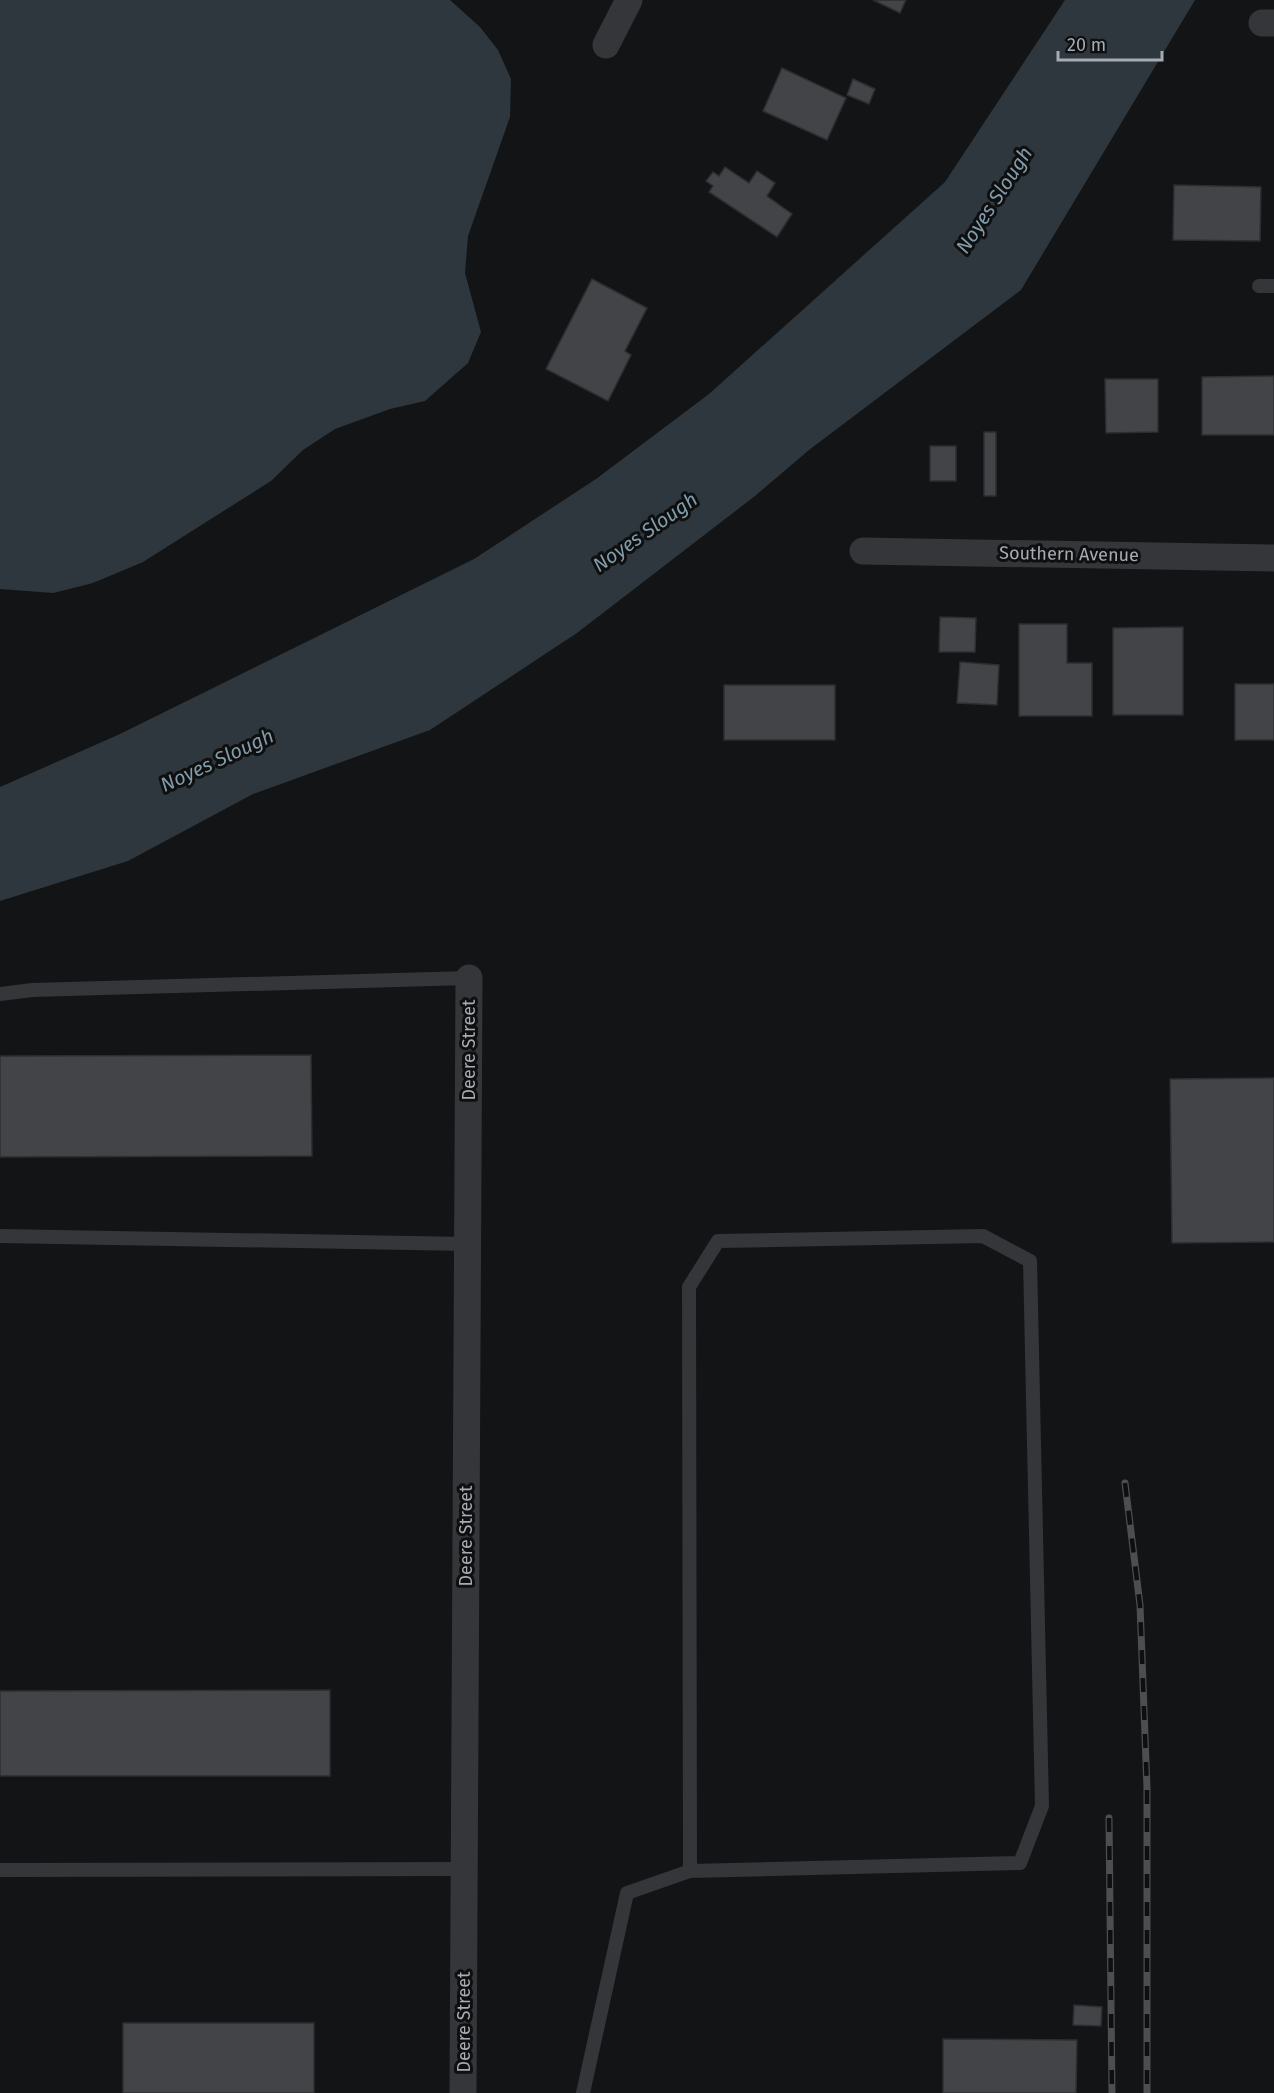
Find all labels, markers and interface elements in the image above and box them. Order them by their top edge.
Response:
scale bar [1058,24,1162,62]
text: 20 m [1067,34,1106,56]
water label: Noyes Slough [951,142,1037,258]
water label: Noyes Slough [588,487,702,577]
street label: Southern Avenue [999,542,1139,566]
water label: Noyes Slough [157,723,277,797]
street label: Deere Street [458,999,480,1101]
street label: Deere Street [455,1485,477,1587]
street label: Deere Street [453,1971,475,2073]

